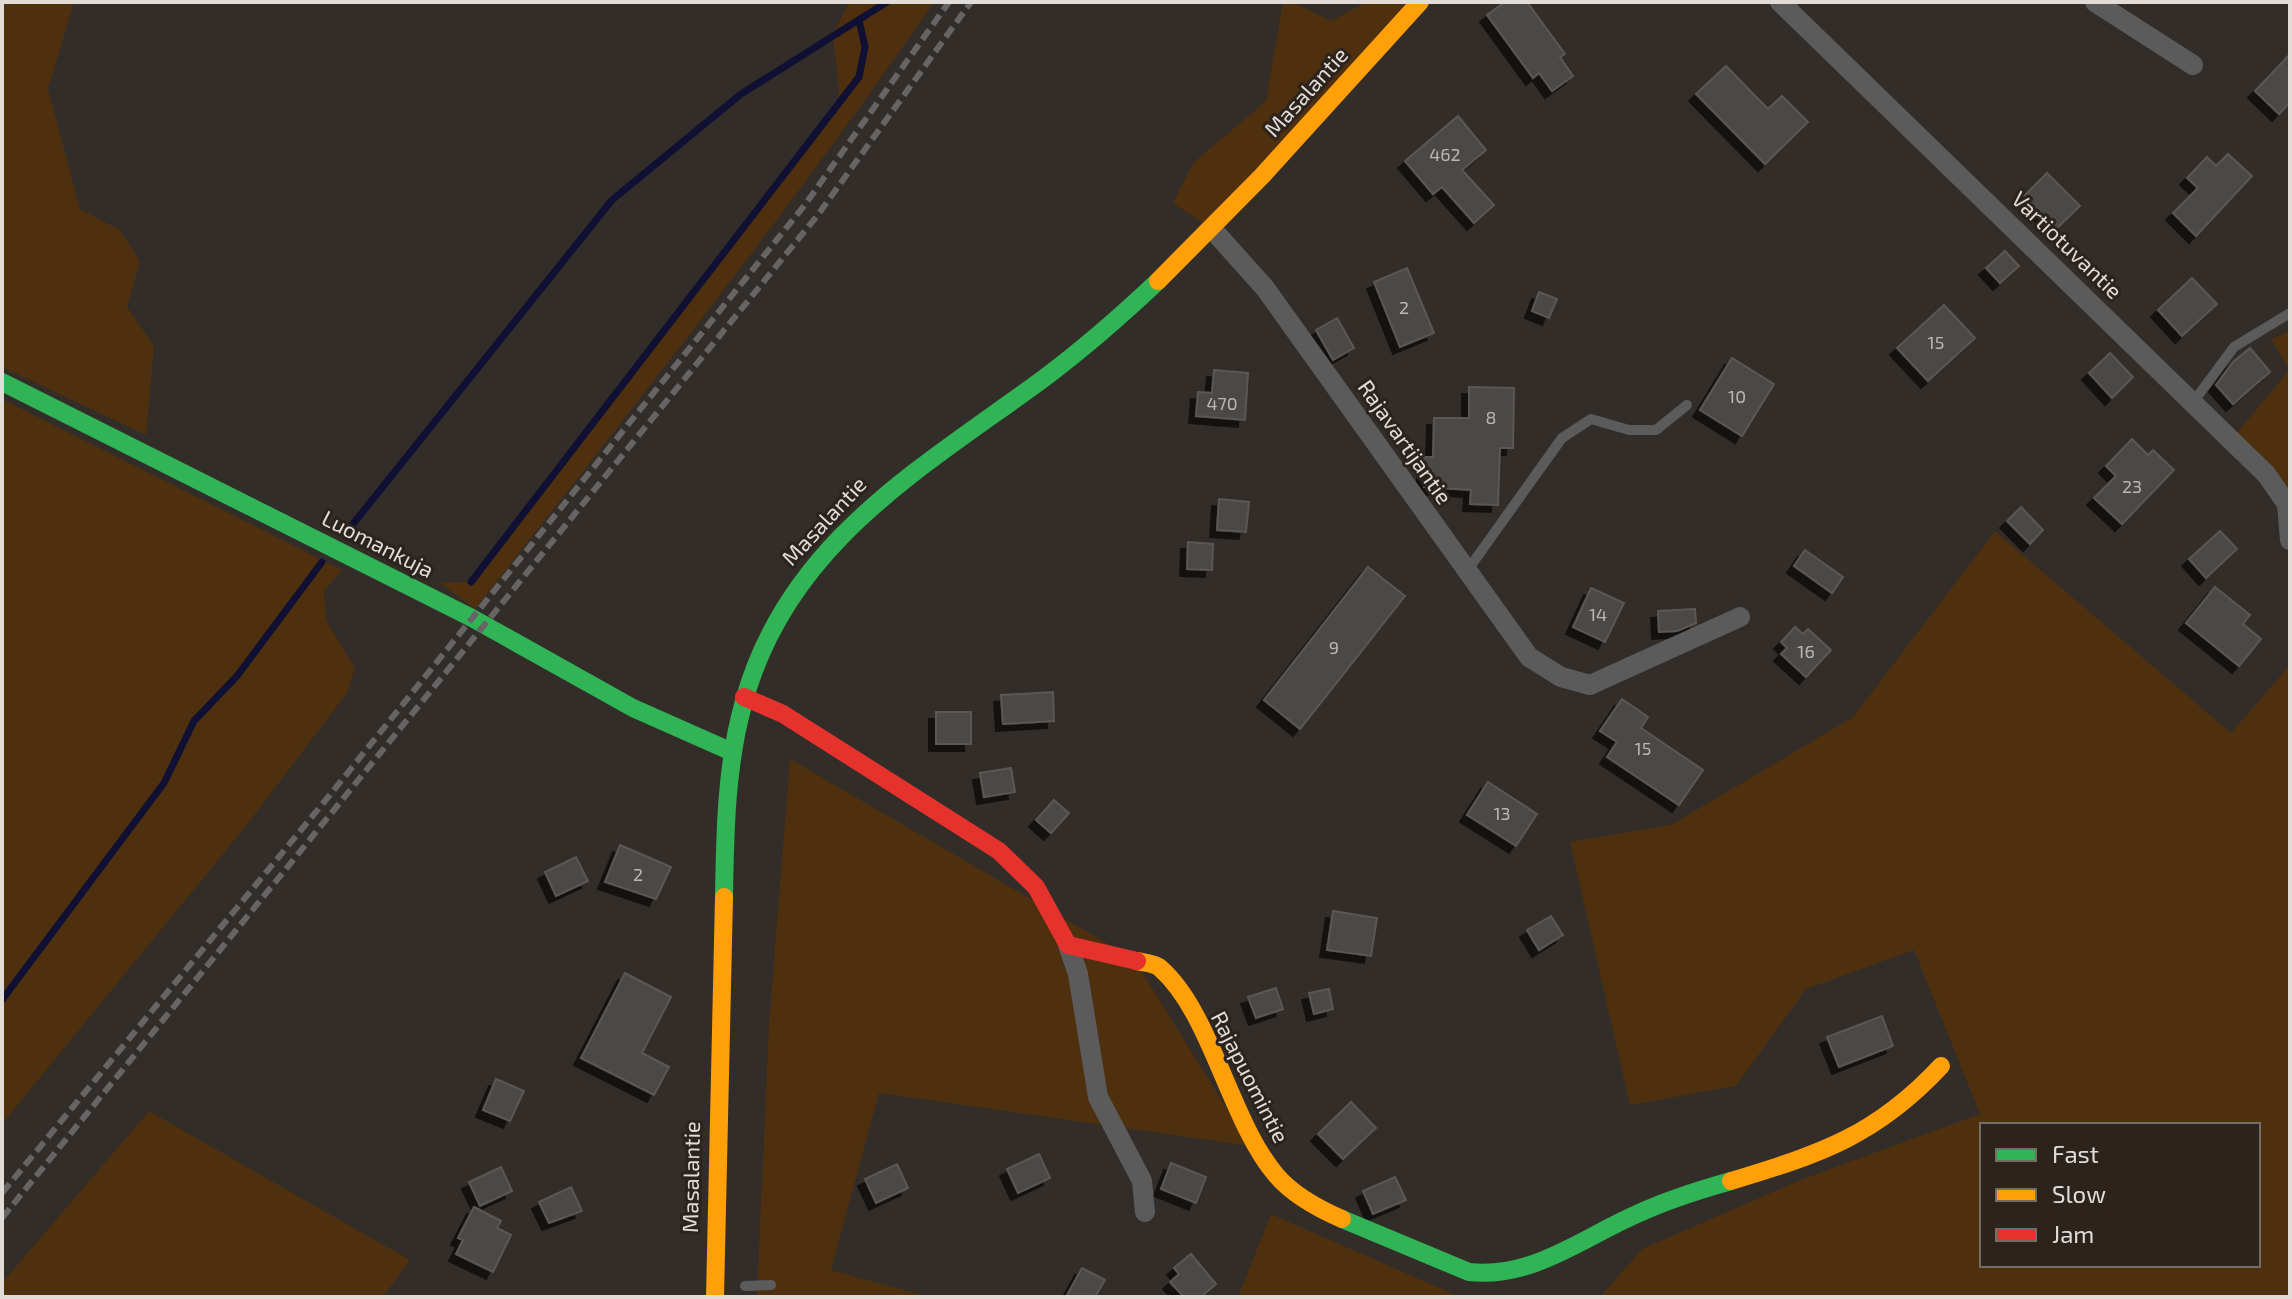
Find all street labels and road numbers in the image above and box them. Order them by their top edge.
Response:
street label: Masalantie [1258,41,1352,142]
street label: Vartiotuvantie [2007,185,2128,303]
street label: Rajavartijantie [1353,374,1458,509]
street label: Masalantie [776,471,871,570]
street label: Luomankuja [318,504,439,583]
street label: Rajapuomintie [1206,1006,1295,1147]
street label: Masalantie [676,1121,704,1233]

